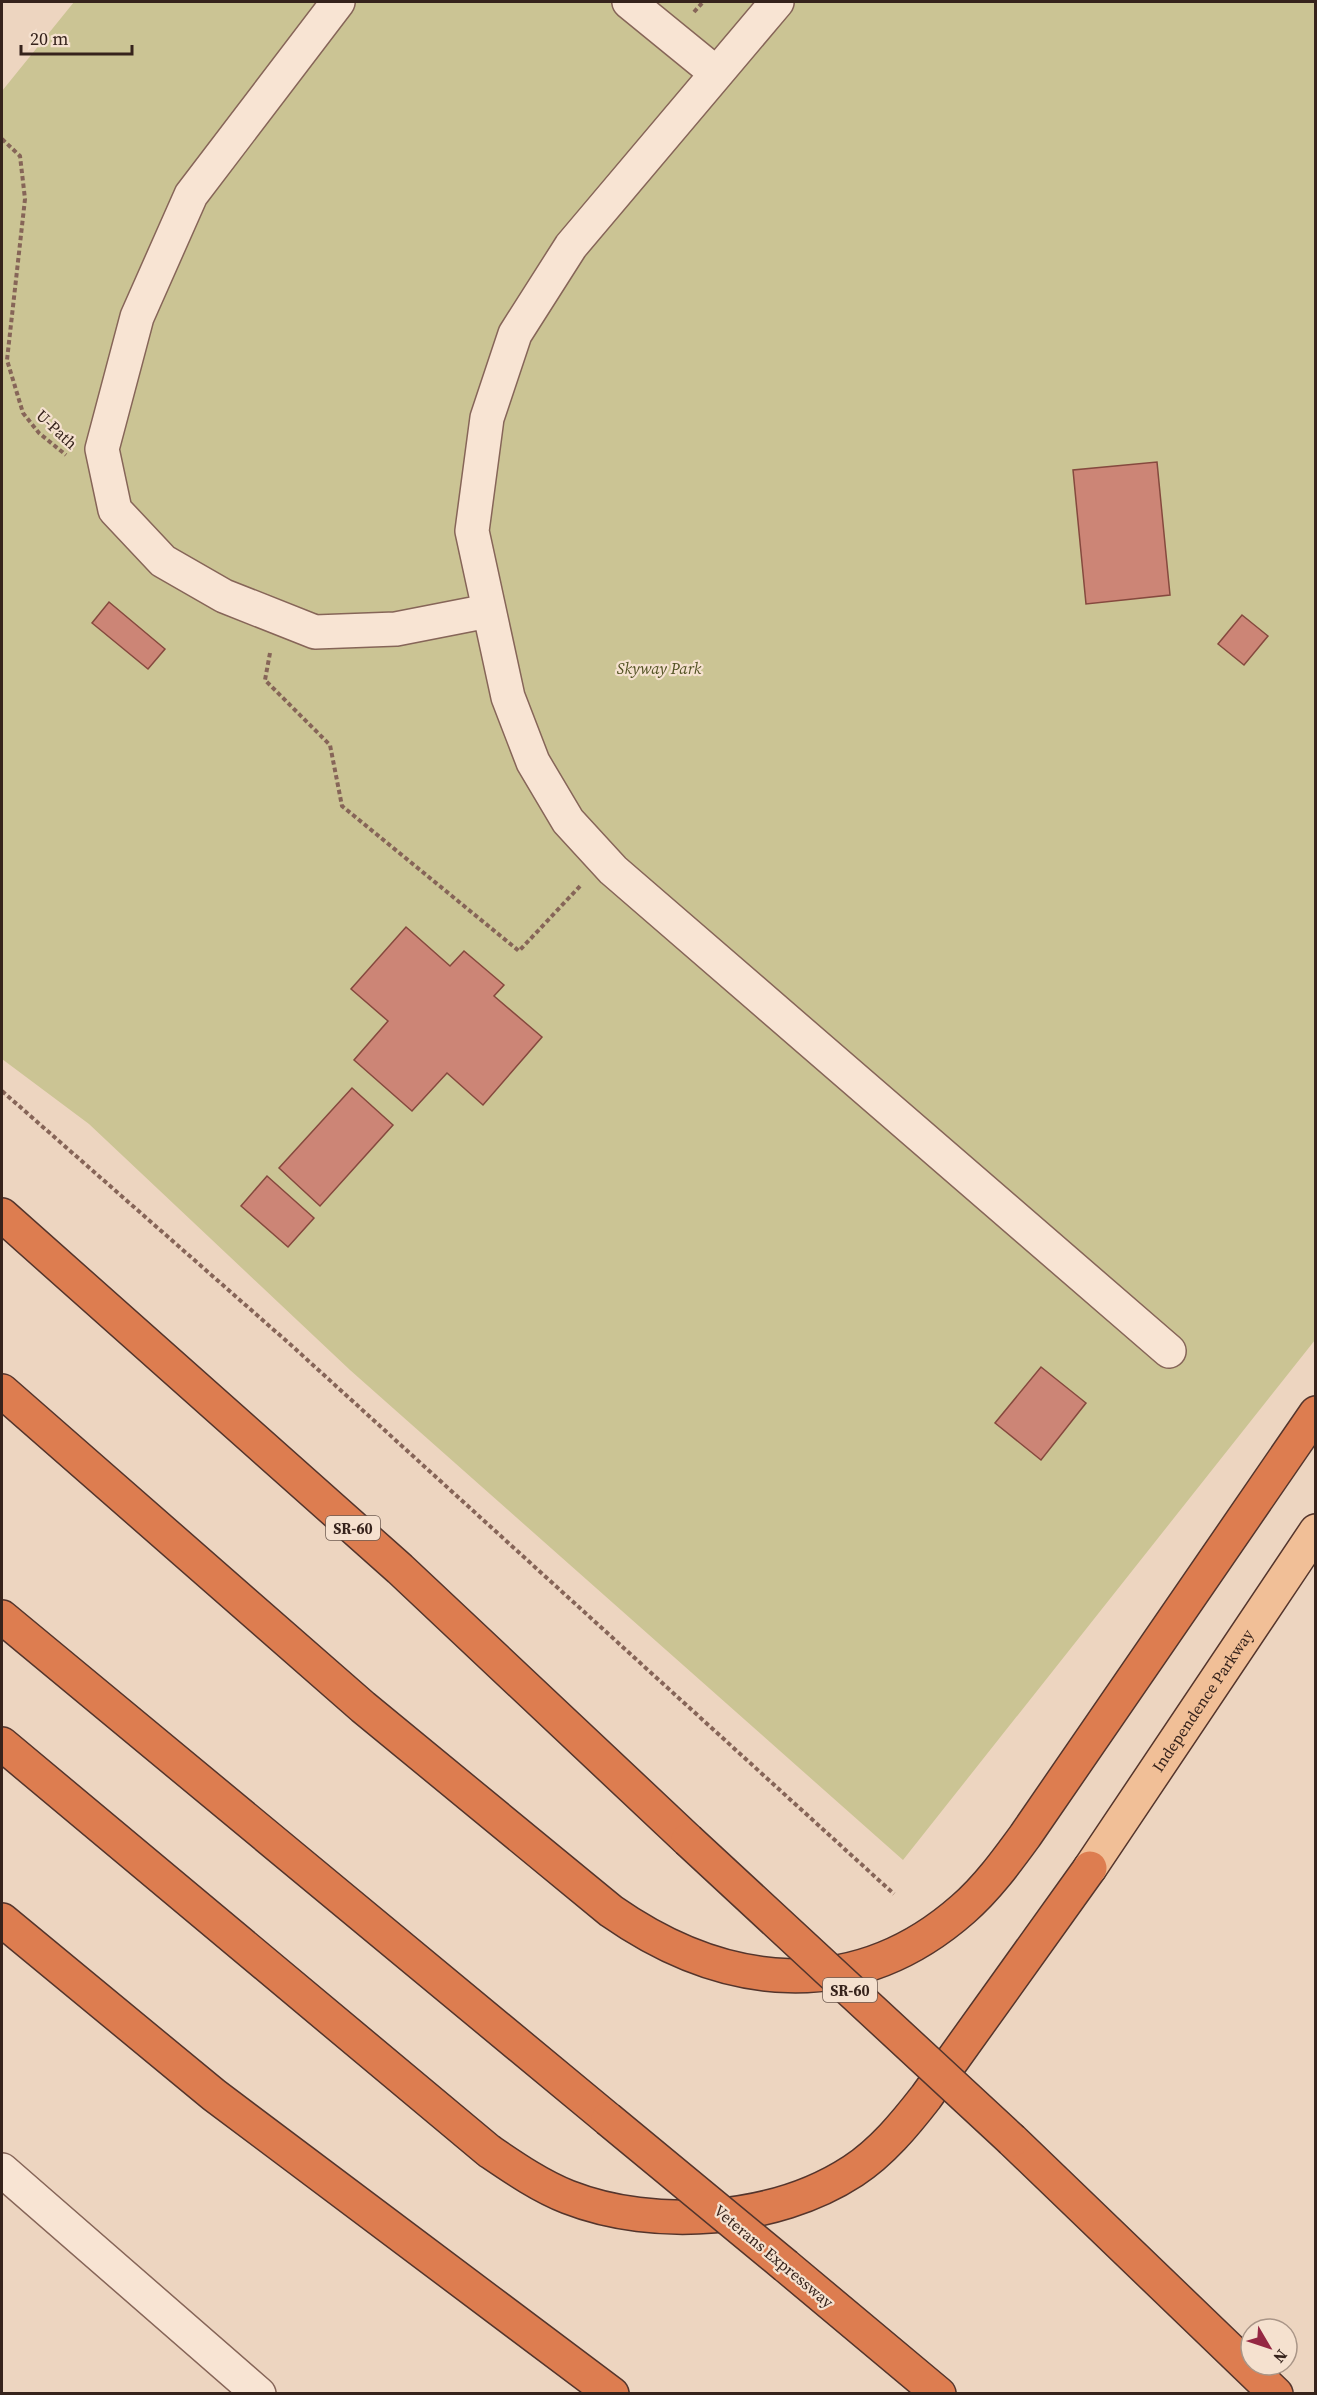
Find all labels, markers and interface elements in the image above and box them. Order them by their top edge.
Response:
scale bar [21,18,132,56]
text: 20 m [30,26,68,51]
street label: U-Path [32,404,83,454]
park label: Skyway Park [617,657,702,679]
road number: SR-60 [326,1516,380,1540]
street label: Independence Parkway [1147,1624,1259,1776]
road number: SR-60 [823,1978,877,2002]
street label: Veterans Expressway [709,2199,839,2313]
north arrow [1239,2317,1299,2377]
text: N [1268,2345,1293,2368]

